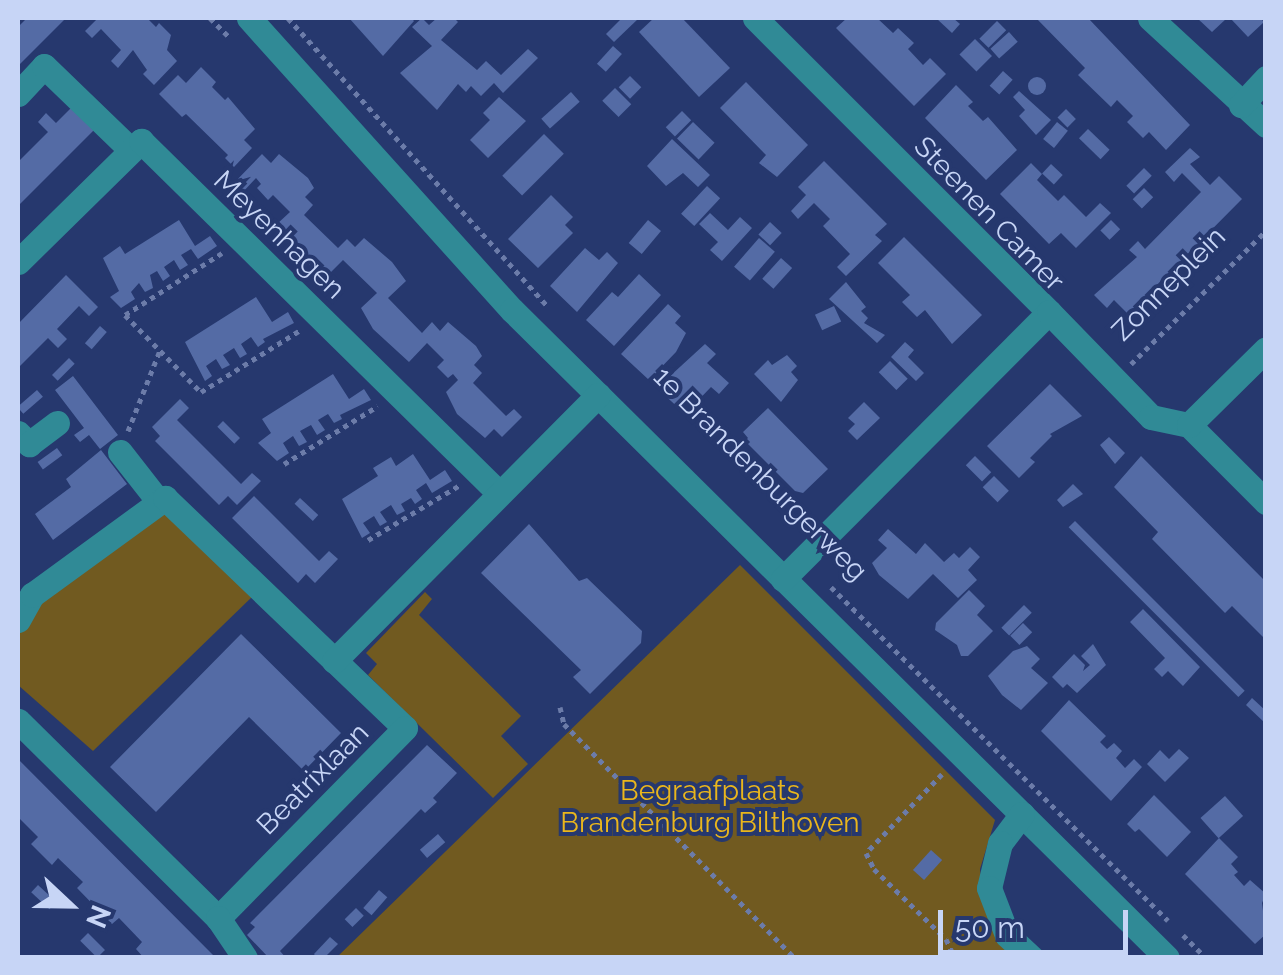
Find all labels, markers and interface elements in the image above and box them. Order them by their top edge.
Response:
street label: Steenen Camer [907,130,1071,298]
street label: Meyenhagen [206,164,352,306]
street label: Zonneplein [1105,220,1233,348]
street label: 1e Brandenburgerweg [646,360,874,588]
street label: Beatrixlaan [250,716,376,842]
park label: Begraafplaats Brandenburg Bilthoven [560,774,860,840]
north arrow [20,855,120,955]
scale bar [943,890,1133,952]
text: N [79,900,118,933]
text: 50 m [955,910,1025,945]

